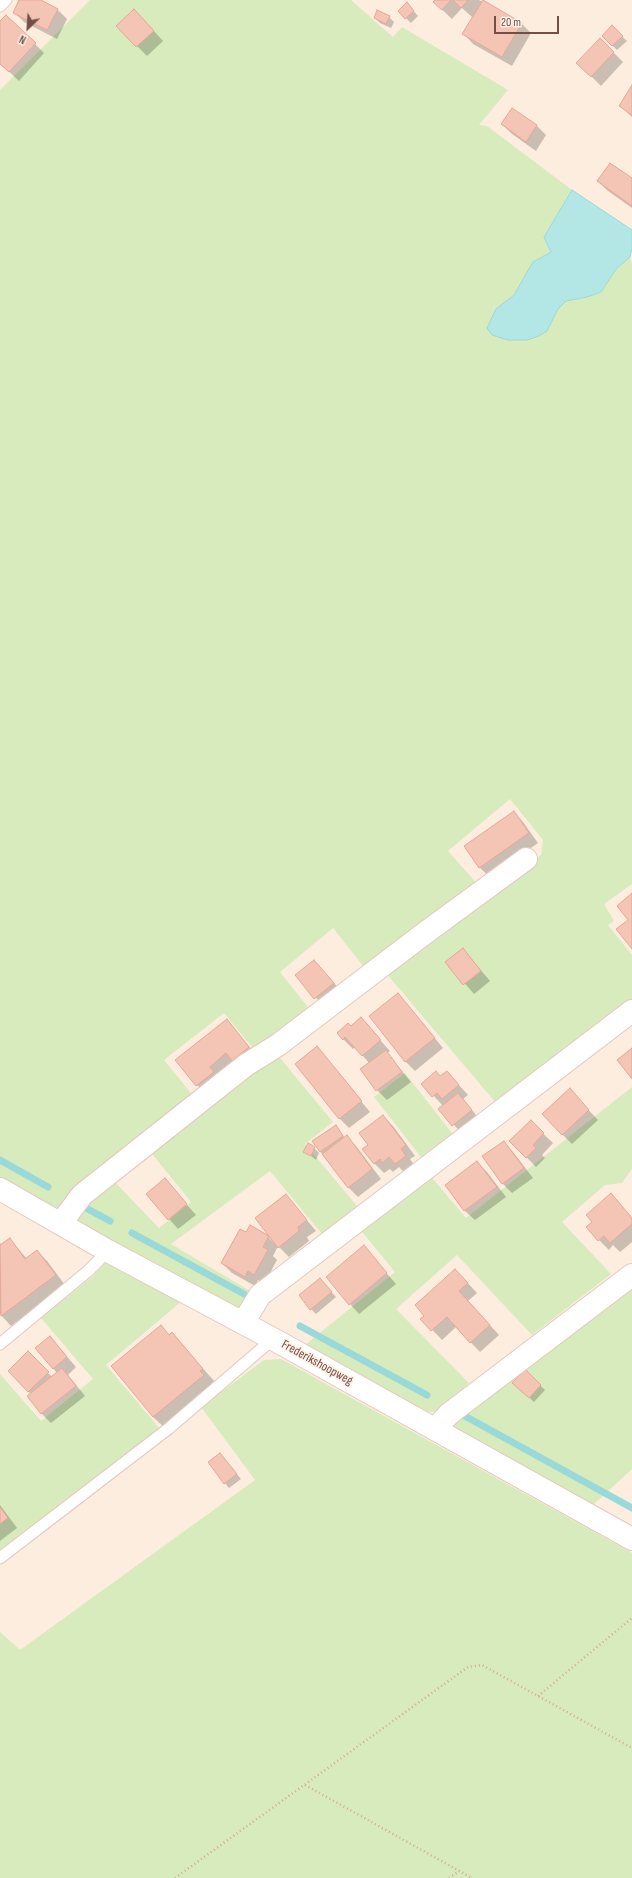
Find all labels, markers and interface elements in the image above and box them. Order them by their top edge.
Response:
north arrow [8,8,48,48]
scale bar [496,8,561,34]
text: 20 m [501,15,521,30]
text: N [17,32,28,46]
street label: Frederikshoopweg [279,1337,355,1389]

